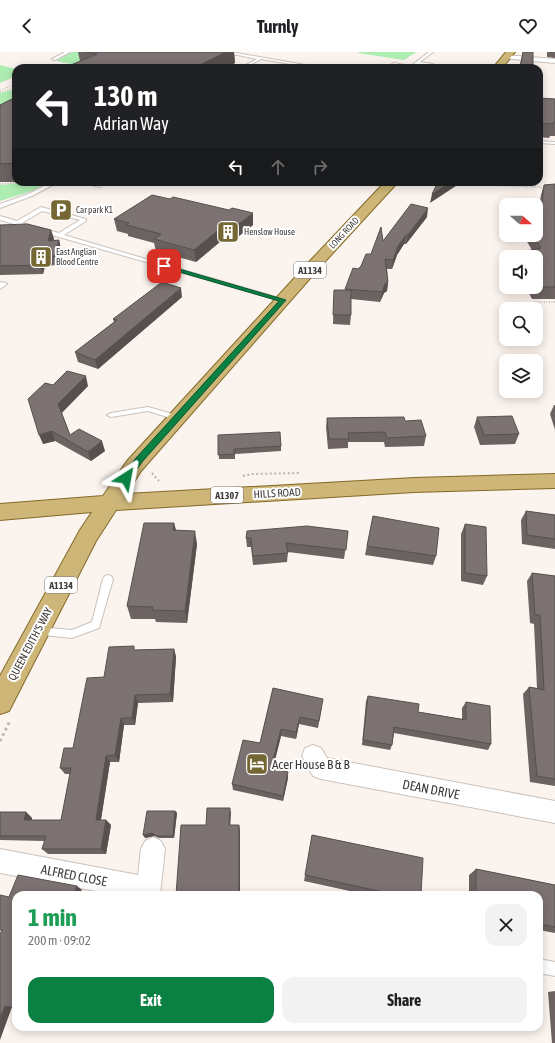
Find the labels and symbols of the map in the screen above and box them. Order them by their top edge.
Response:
parking icon: Car park K1 [48,197,74,223]
north arrow [499,198,543,242]
place label: Car park K1 [76,205,113,215]
street label: LONG ROAD [327,215,361,251]
building icon: Henslow House [215,219,241,245]
place label: Henslow House [244,227,295,237]
building icon: East Anglian Blood Centre [28,244,54,270]
place label: East Anglian Blood Centre [56,247,98,267]
pin [147,249,181,283]
road number: A1134 [294,262,326,278]
position arrow [105,457,147,499]
street label: HILLS ROAD [253,486,301,500]
road number: A1307 [211,487,243,503]
road number: A1134 [45,577,77,593]
street label: QUEEN EDITH'S WAY [6,606,54,682]
hotel icon: Acer House B & B [244,751,270,777]
place label: Acer House B & B [272,757,350,772]
street label: DEAN DRIVE [401,777,461,802]
street label: ALFRED CLOSE [40,862,109,889]

